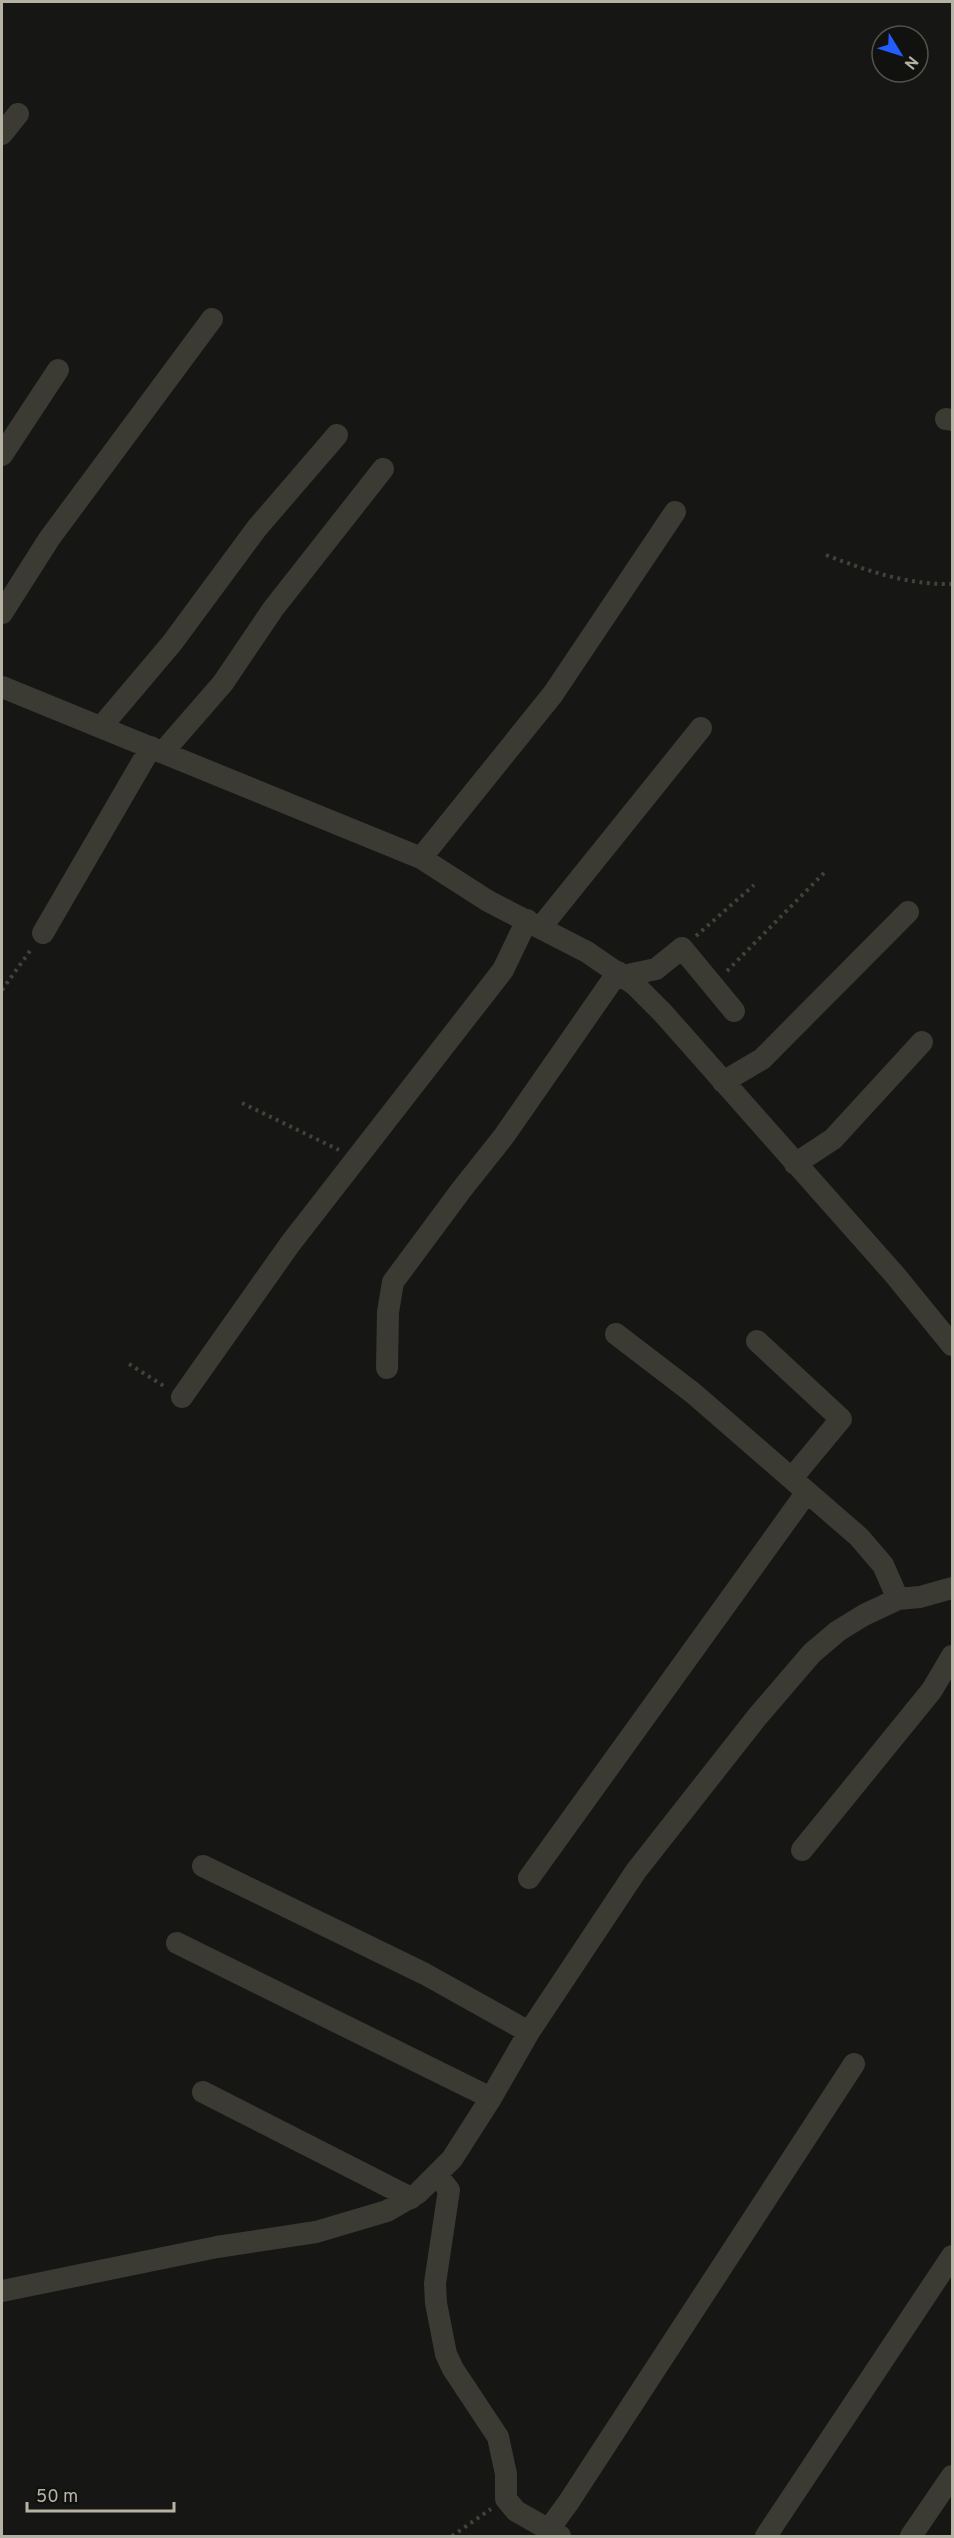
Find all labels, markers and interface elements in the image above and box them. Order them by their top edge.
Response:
north arrow [870,24,930,84]
text: N [899,51,922,73]
scale bar [27,2475,174,2513]
text: 50 m [36,2486,78,2509]

